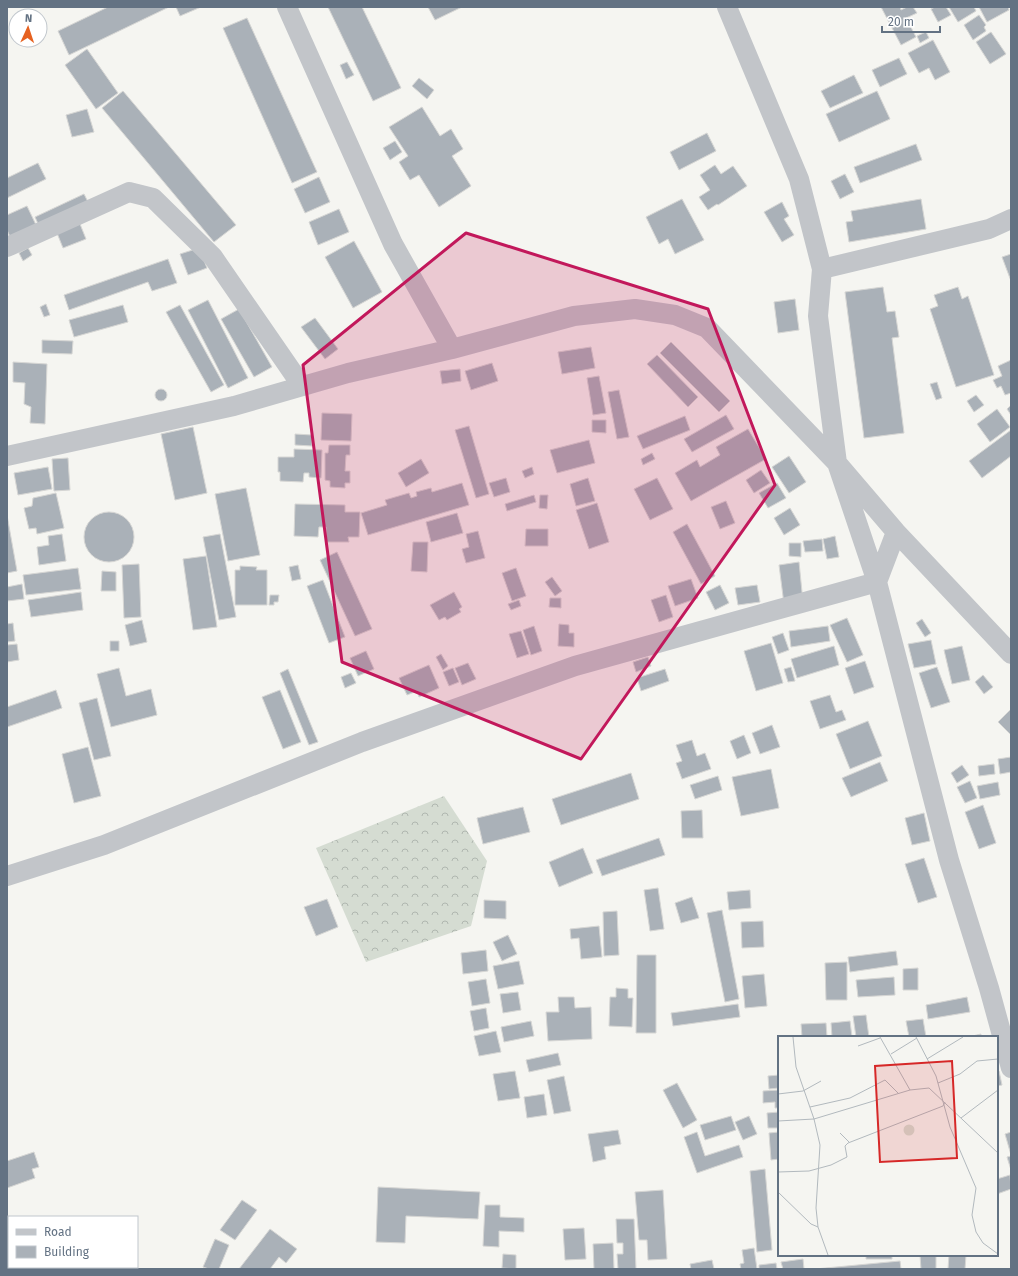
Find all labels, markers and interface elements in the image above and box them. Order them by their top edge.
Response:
north arrow [8,8,48,48]
scale bar [882,8,940,34]
text: N [25,12,32,25]
text: 20 m [888,15,914,29]
inset map [778,1036,998,1256]
legend [8,1216,138,1268]
text: Road [44,1225,72,1239]
text: Building [44,1245,90,1259]

